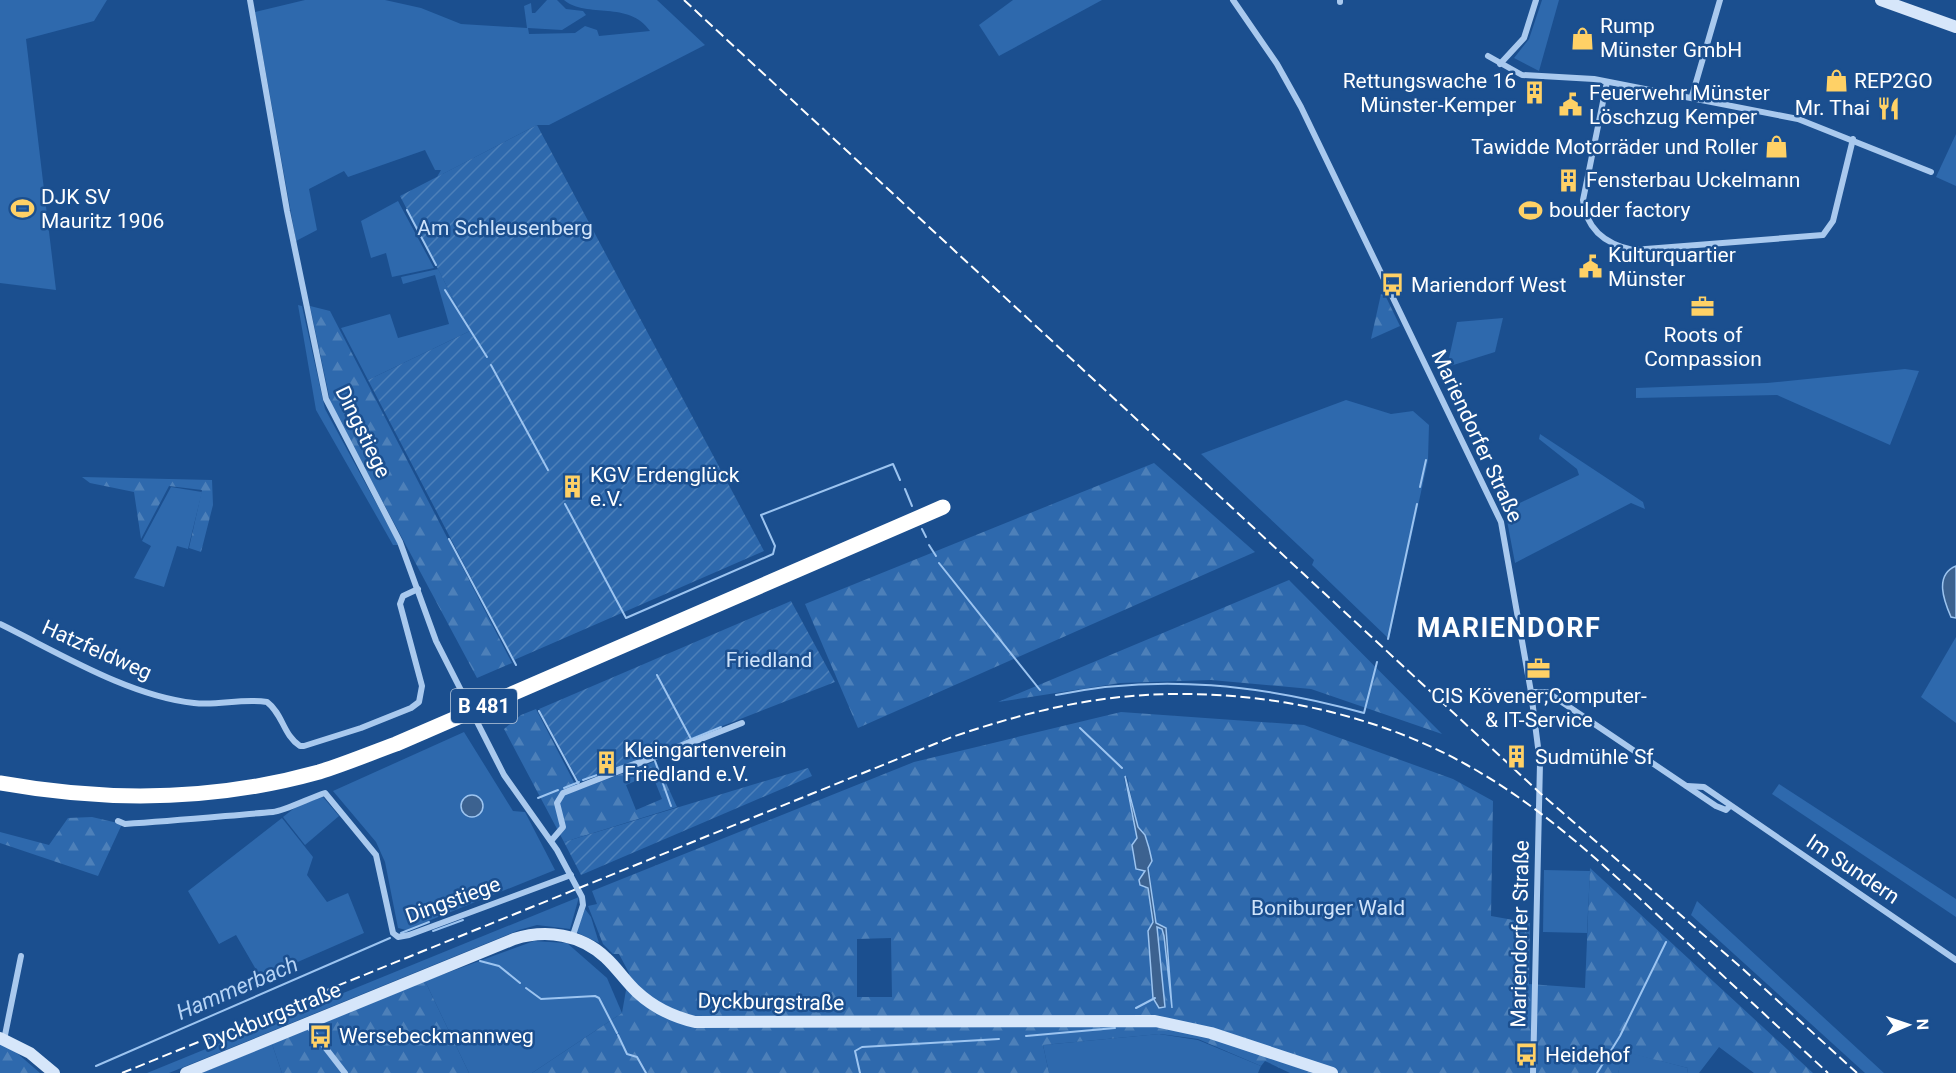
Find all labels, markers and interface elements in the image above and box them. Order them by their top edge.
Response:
place label: Rump Münster GmbH [1600,14,1742,62]
shop icon: Rump Münster GmbH [1569,25,1595,51]
shop icon: REP2GO [1823,68,1849,94]
place label: Rettungswache 16 Münster-Kemper [1343,69,1516,117]
place label: REP2GO [1854,69,1933,93]
building icon: Rettungswache 16 Münster-Kemper [1521,80,1547,106]
place label: Feuerwehr Münster Löschzug Kemper [1589,81,1770,129]
public building icon: Feuerwehr Münster Löschzug Kemper [1558,92,1584,118]
restaurant icon: Mr. Thai [1875,95,1901,121]
place label: Mr. Thai [1795,96,1870,120]
shop icon: Tawidde Motorräder und Roller [1763,134,1789,160]
place label: Tawidde Motorräder und Roller [1471,135,1758,159]
building icon: Fensterbau Uckelmann [1555,167,1581,193]
place label: Fensterbau Uckelmann [1586,168,1800,192]
place label: DJK SV Mauritz 1906 [41,185,164,233]
sports icon: DJK SV Mauritz 1906 [10,196,36,222]
sports icon: boulder factory [1518,197,1544,223]
place label: boulder factory [1549,198,1690,222]
park label: Am Schleusenberg [417,216,593,240]
place label: Kulturquartier Münster [1608,243,1736,291]
public building icon: Kulturquartier Münster [1577,254,1603,280]
bus stop icon: Mariendorf West [1380,272,1406,298]
place label: Mariendorf West [1411,273,1567,297]
office icon: Roots of Compassion [1690,294,1716,320]
place label: Roots of Compassion [1644,323,1762,371]
street label: Mariendorfer Straße [1427,346,1527,526]
street label: Dingstiege [330,382,396,482]
place label: KGV Erdenglück e.V. [590,463,740,511]
building icon: KGV Erdenglück e.V. [559,474,585,500]
district label: MARIENDORF [1417,612,1601,644]
street label: Hatzfeldweg [38,615,156,685]
park label: Friedland [726,648,812,672]
office icon: CIS Kövener;Computer- & IT-Service [1526,655,1552,681]
place label: CIS Kövener;Computer- & IT-Service [1431,684,1647,732]
road number: B 481 [451,689,517,723]
place label: Kleingartenverein Friedland e.V. [624,738,787,786]
building icon: Sudmühle Sf [1504,744,1530,770]
place label: Sudmühle Sf [1535,745,1654,769]
building icon: Kleingartenverein Friedland e.V. [593,749,619,775]
street label: Im Sundern [1802,829,1904,909]
street label: Mariendorfer Straße [1506,840,1534,1028]
street label: Dingstiege [402,872,504,928]
park label: Boniburger Wald [1251,896,1405,920]
water label: Hammerbach [173,951,301,1025]
street label: Dyckburgstraße [199,977,345,1055]
street label: Dyckburgstraße [697,989,845,1015]
north arrow [1878,995,1938,1055]
text: N [1913,1019,1932,1030]
bus stop icon: Wersebeckmannweg [308,1023,334,1049]
place label: Wersebeckmannweg [339,1024,534,1048]
bus stop icon: Heidehof [1514,1042,1540,1068]
place label: Heidehof [1545,1043,1631,1067]

